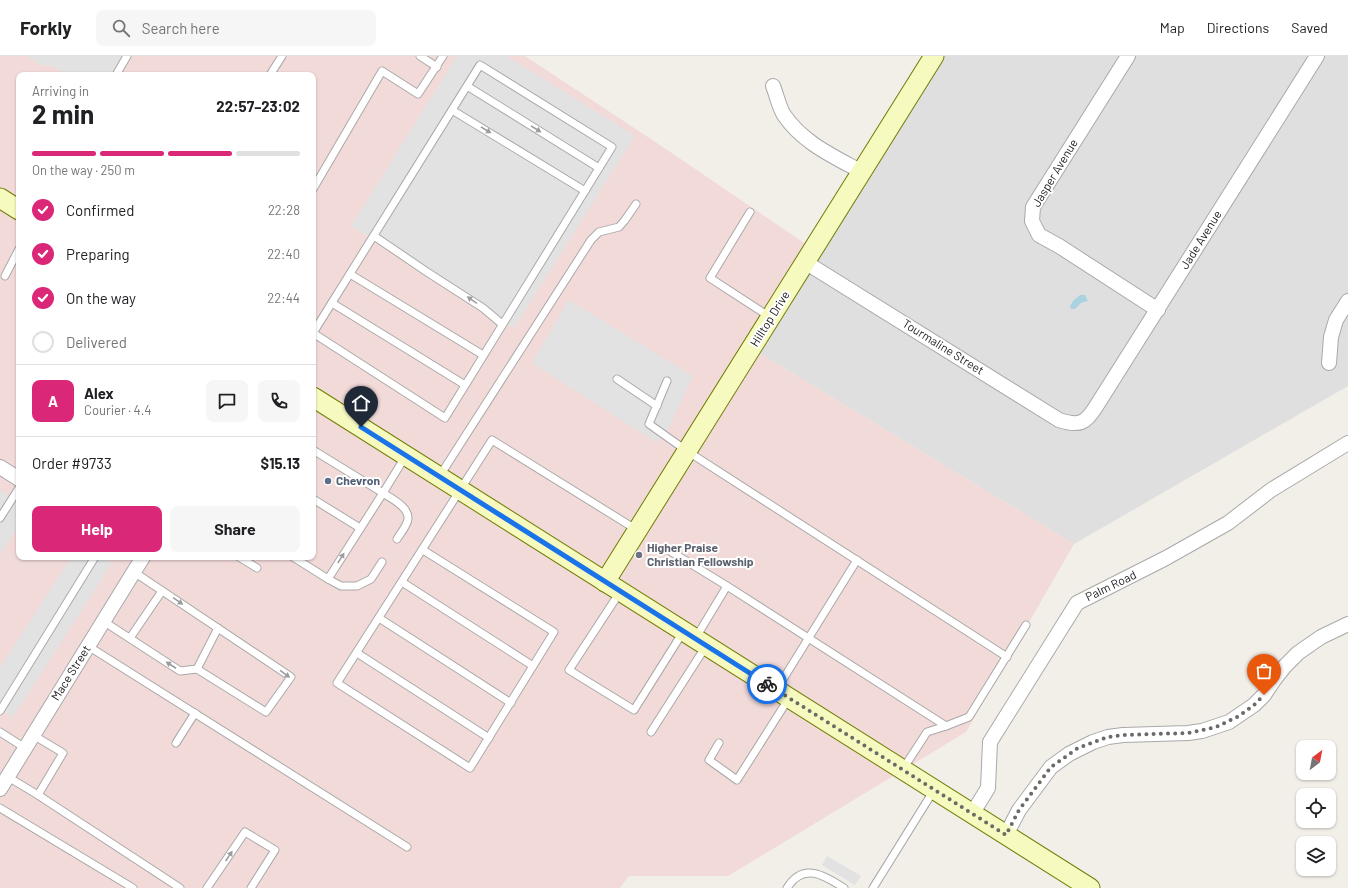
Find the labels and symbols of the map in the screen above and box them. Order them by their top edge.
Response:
one-way arrow [530,125,542,132]
one-way arrow [481,126,491,134]
street label: Jasper Avenue [1028,136,1080,209]
street label: Jade Avenue [1177,208,1224,271]
street label: Hilltop Drive [747,288,792,349]
one-way arrow [467,296,477,304]
street label: Tourmaline Street [900,316,987,377]
pin [344,386,378,427]
place label: Chevron [336,473,380,487]
marker: Chevron [323,476,333,486]
place label: Higher Praise Christian Fellowship [647,540,754,568]
marker: Higher Praise Christian Fellowship [634,550,644,560]
one-way arrow [337,553,345,563]
street label: Palm Road [1083,567,1138,603]
one-way arrow [172,597,183,605]
street label: Mace Street [48,642,93,703]
pin [1247,654,1281,695]
one-way arrow [165,661,177,668]
courier [747,664,787,704]
one-way arrow [280,670,291,678]
north arrow [1296,740,1336,780]
one-way arrow [225,851,233,861]

